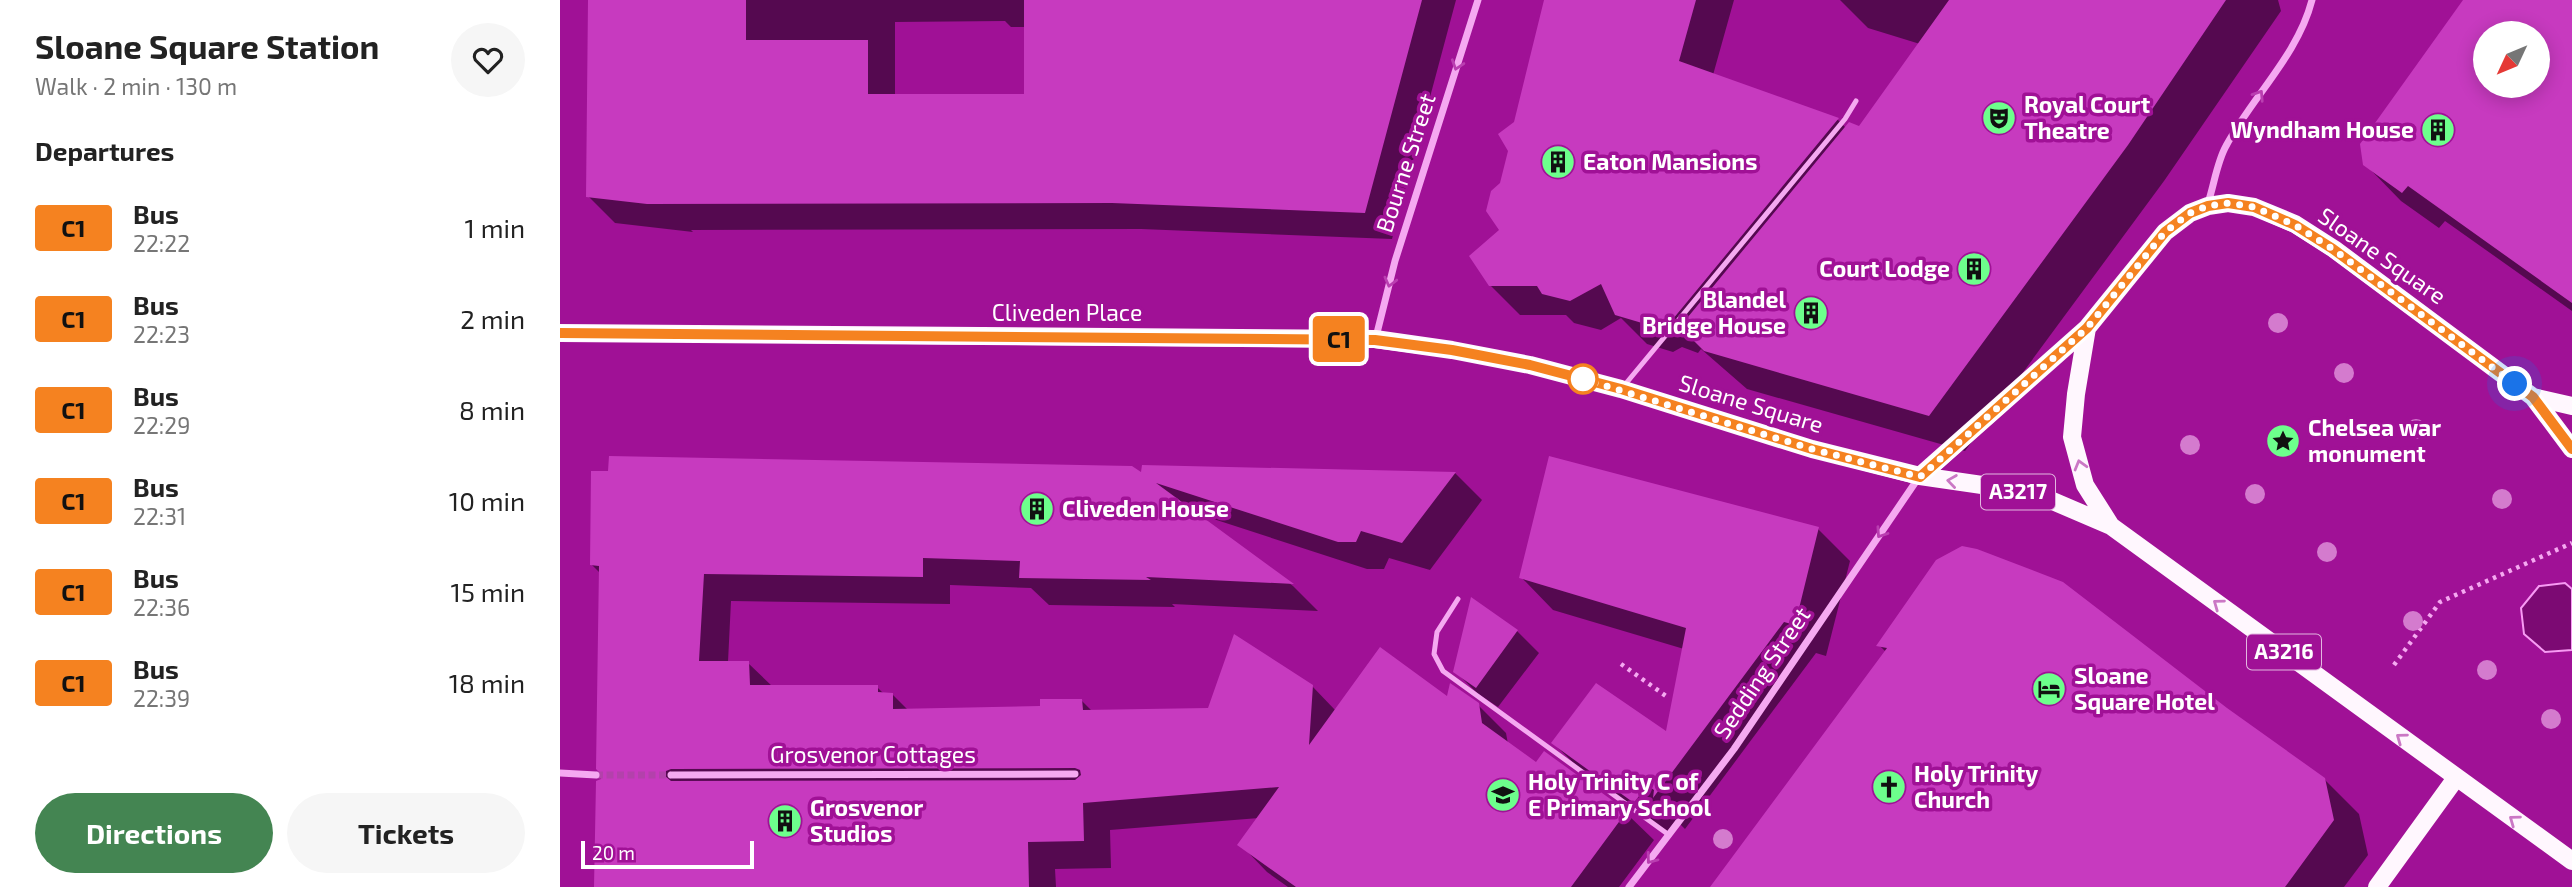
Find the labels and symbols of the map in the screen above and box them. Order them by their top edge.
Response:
north arrow [2473,21,2550,98]
one-way arrow [1451,59,1466,71]
street label: Bourne Street [1369,89,1441,236]
place label: Royal Court Theatre [2024,90,2150,144]
one-way arrow [2251,90,2263,103]
theatre icon: Royal Court Theatre [1980,99,2018,137]
building icon: Wyndham House [2419,111,2457,149]
place label: Wyndham House [2231,115,2414,143]
building icon: Eaton Mansions [1539,143,1577,181]
place label: Eaton Mansions [1583,147,1757,175]
street label: Sloane Square [2313,201,2452,309]
building icon: Court Lodge [1955,250,1993,288]
place label: Court Lodge [1819,254,1950,282]
one-way arrow [1384,276,1398,288]
place label: Blandel Bridge House [1642,285,1786,339]
building icon: Blandel Bridge House [1792,294,1830,332]
street label: Cliveden Place [992,298,1142,326]
line badge: C1 [1308,316,1370,362]
unlabelled marker [1568,364,1598,394]
your location [2497,366,2532,401]
street label: Sloane Square [1676,368,1827,438]
place label: Chelsea war monument [2308,413,2441,467]
place icon: Chelsea war monument [2264,422,2302,460]
one-way arrow [2074,460,2088,472]
one-way arrow [1946,473,1958,488]
road number: A3217 [1981,475,2055,510]
building icon: Cliveden House [1018,490,1056,528]
place label: Cliveden House [1062,494,1229,522]
one-way arrow [1876,525,1889,538]
one-way arrow [2213,599,2225,612]
street label: Sedding Street [1707,601,1816,744]
road number: A3216 [2247,634,2321,670]
place label: Sloane Square Hotel [2074,661,2215,715]
hotel icon: Sloane Square Hotel [2030,670,2068,708]
one-way arrow [2396,734,2409,746]
street label: Grosvenor Cottages [770,740,976,768]
place label: Holy Trinity Church [1914,759,2038,813]
place label: Holy Trinity C of E Primary School [1528,767,1711,821]
church icon: Holy Trinity Church [1870,768,1908,806]
school or university icon: Holy Trinity C of E Primary School [1484,776,1522,814]
place label: Grosvenor Studios [810,793,923,847]
building icon: Grosvenor Studios [766,802,804,840]
one-way arrow [2509,816,2522,828]
scale bar [581,838,754,870]
one-way arrow [1647,851,1659,863]

